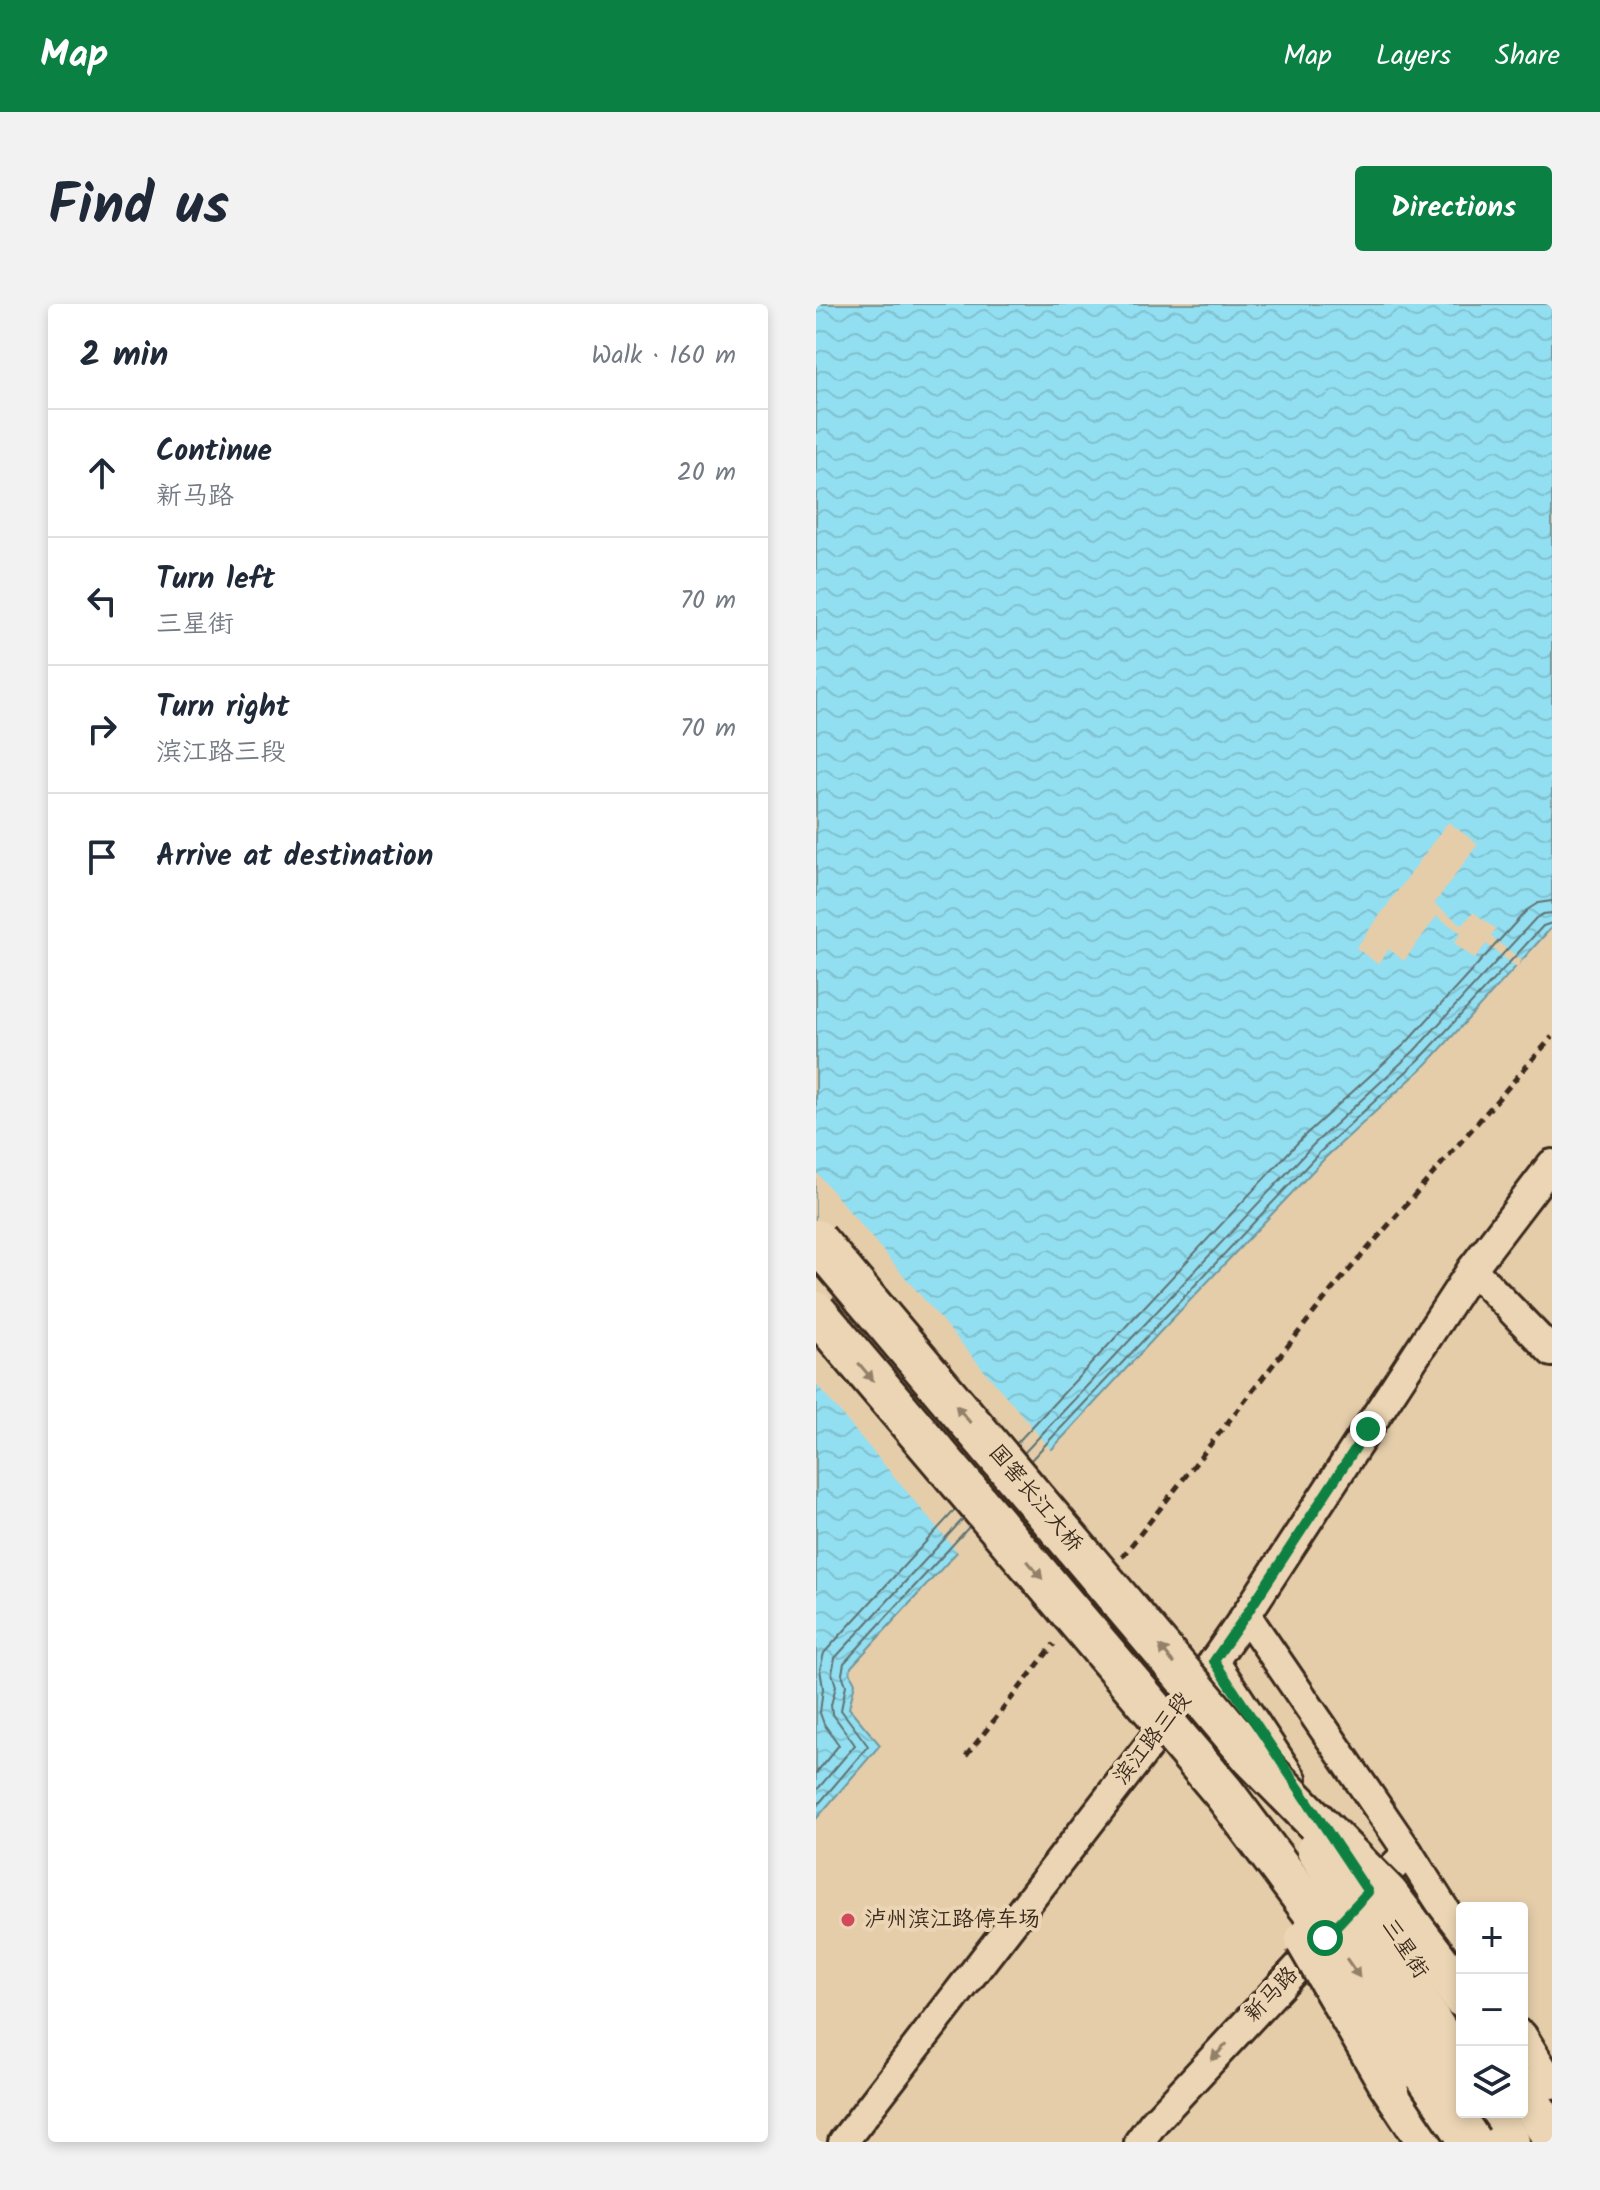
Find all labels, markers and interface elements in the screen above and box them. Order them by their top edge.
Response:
text: Map [40,26,109,86]
text: Map [1283,34,1332,79]
text: Layers [1376,34,1451,79]
text: Share [1495,34,1560,79]
text: Find us [48,163,229,253]
button: Directions [1355,166,1552,251]
text: 2 min [80,329,168,383]
text: Walk · 160 m [591,335,736,377]
text: Continue [156,428,272,476]
icon: ahead [80,451,124,495]
text: 20 m [677,452,736,494]
text: 新马路 [156,476,234,518]
text: Turn left [156,556,275,604]
icon: left [80,579,124,623]
text: 70 m [680,580,736,622]
text: 三星街 [156,604,234,646]
text: Turn right [156,684,289,732]
icon: right [80,707,124,751]
text: 70 m [680,708,736,750]
text: 滨江路三段 [156,732,286,774]
text: Arrive at destination [156,833,433,881]
icon: arrive [80,835,124,879]
one-way arrow [857,1362,875,1381]
one-way arrow [955,1404,972,1424]
route end [1350,1411,1386,1447]
street label: 国窖长江大桥 [979,1437,1091,1561]
one-way arrow [1026,1559,1043,1579]
one-way arrow [1158,1646,1176,1665]
street label: 滨江路三段 [1105,1685,1201,1793]
map controls [1456,1902,1528,2118]
button: + [1456,1902,1528,1974]
place label: 泸州滨江路停车场 [864,1903,1040,1938]
marker: 泸州滨江路停车场 [839,1911,857,1929]
street label: 三星街 [1371,1912,1437,1986]
route start [1307,1920,1343,1956]
one-way arrow [1345,1958,1360,1979]
street label: 新马路 [1237,1959,1307,2031]
button: − [1456,1974,1528,2046]
one-way arrow [1210,2042,1229,2061]
button: layers [1456,2046,1528,2118]

